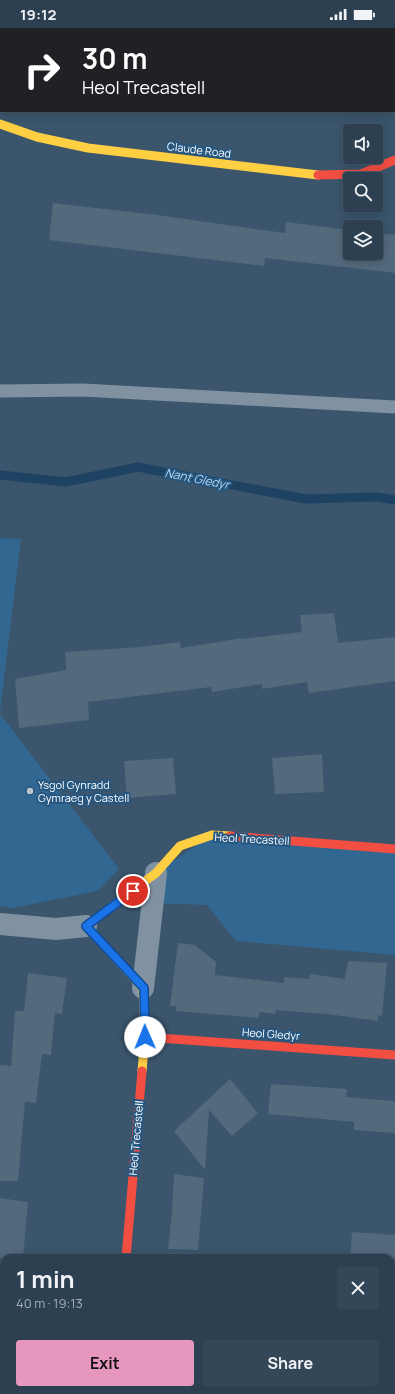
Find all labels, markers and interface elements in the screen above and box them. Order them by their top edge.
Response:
text: 19:12 [20,4,57,25]
text: 30 m [82,39,147,77]
icon: right [16,44,68,96]
text: Heol Trecastell [82,75,205,99]
map controls [343,124,383,260]
button: sound [343,124,383,164]
street label: Claude Road [166,138,232,161]
button: search [343,172,383,212]
button: layers [343,220,383,260]
water label: Nant Gledyr [163,464,232,493]
place label: Ysgol Gynradd Gymraeg y Castell [38,777,129,805]
marker: Ysgol Gynradd Gymraeg y Castell [25,786,35,796]
street label: Heol Trecastell [214,829,290,848]
pin [116,874,150,908]
icon: arrive [122,880,144,902]
position arrow [124,1016,166,1058]
street label: Heol Gledyr [241,1024,301,1043]
street label: Heol Trecastell [125,1100,146,1176]
text: 1 min [16,1262,75,1295]
button: close [337,1267,379,1309]
text: 40 m · 19:13 [16,1294,83,1312]
button: Exit [16,1340,194,1386]
button: Share [202,1340,379,1386]

